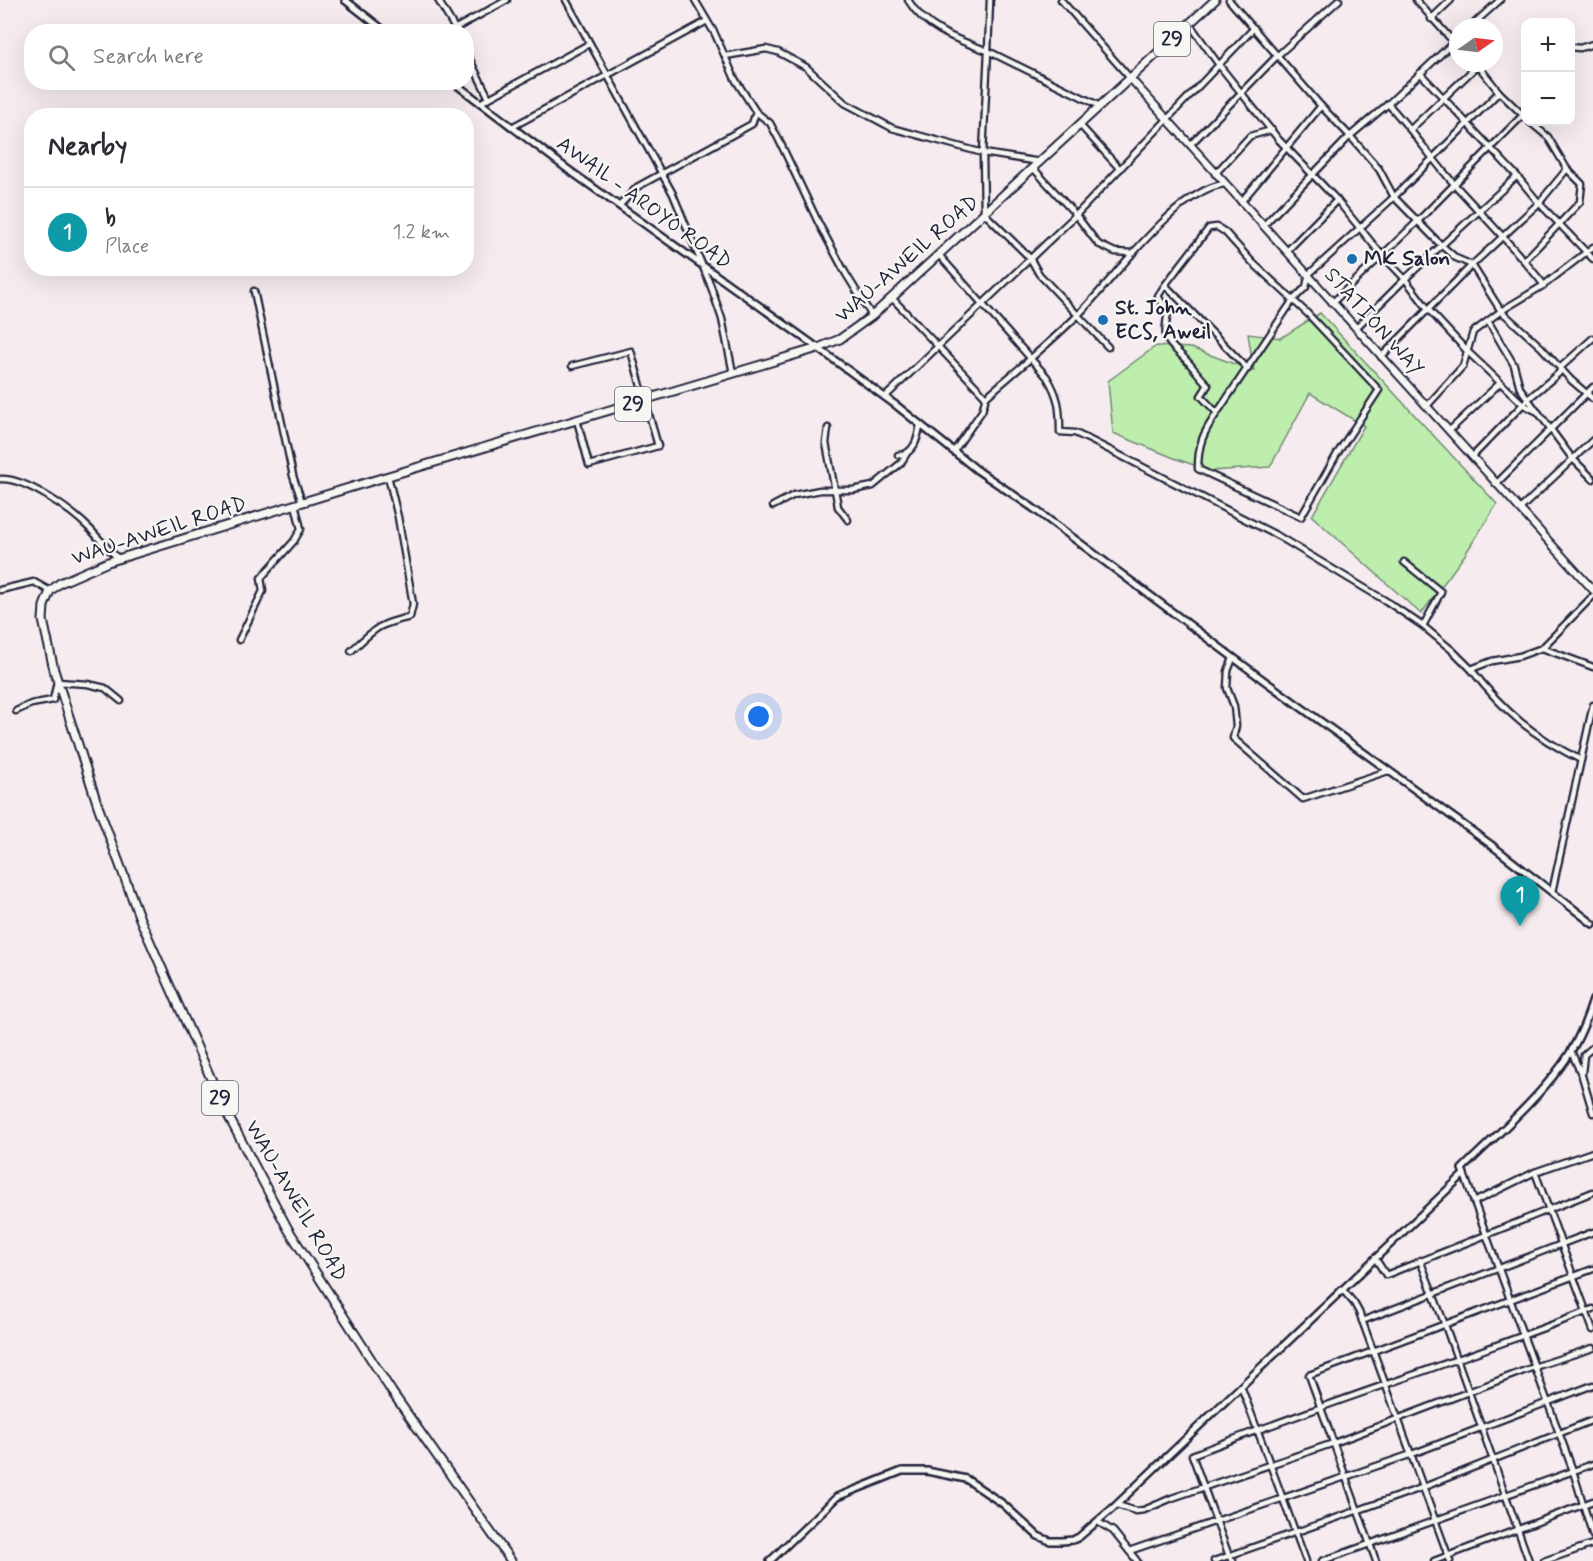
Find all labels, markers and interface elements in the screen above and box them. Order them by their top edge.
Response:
north arrow [1449,18,1503,72]
map controls [1521,18,1575,126]
button: + [1521,18,1575,72]
road number: 29 [1154,22,1190,56]
search box [24,24,474,90]
icon: search [45,41,78,74]
text: Search here [93,43,204,71]
button: − [1521,72,1575,126]
text: Nearby [48,130,127,164]
street label: AWAIL - AROYO ROAD [551,130,737,276]
street label: WAU-AWEIL ROAD [829,189,985,329]
text: b [105,205,116,233]
text: 1 [63,219,72,246]
text: 1.2 km [393,219,450,246]
text: Place [105,233,149,260]
place label: MK Salon [1364,245,1450,273]
marker: MK Salon [1345,252,1359,266]
street label: STATION WAY [1318,262,1430,382]
place label: St. John ECS, Aweil [1115,294,1211,346]
marker: St. John ECS, Aweil [1096,313,1110,327]
road number: 29 [615,387,651,421]
street label: WAU-AWEIL ROAD [68,490,250,572]
your location [744,702,773,731]
pin: 1 [1500,876,1540,926]
road number: 29 [202,1081,238,1115]
street label: WAU-AWEIL ROAD [238,1115,354,1287]

